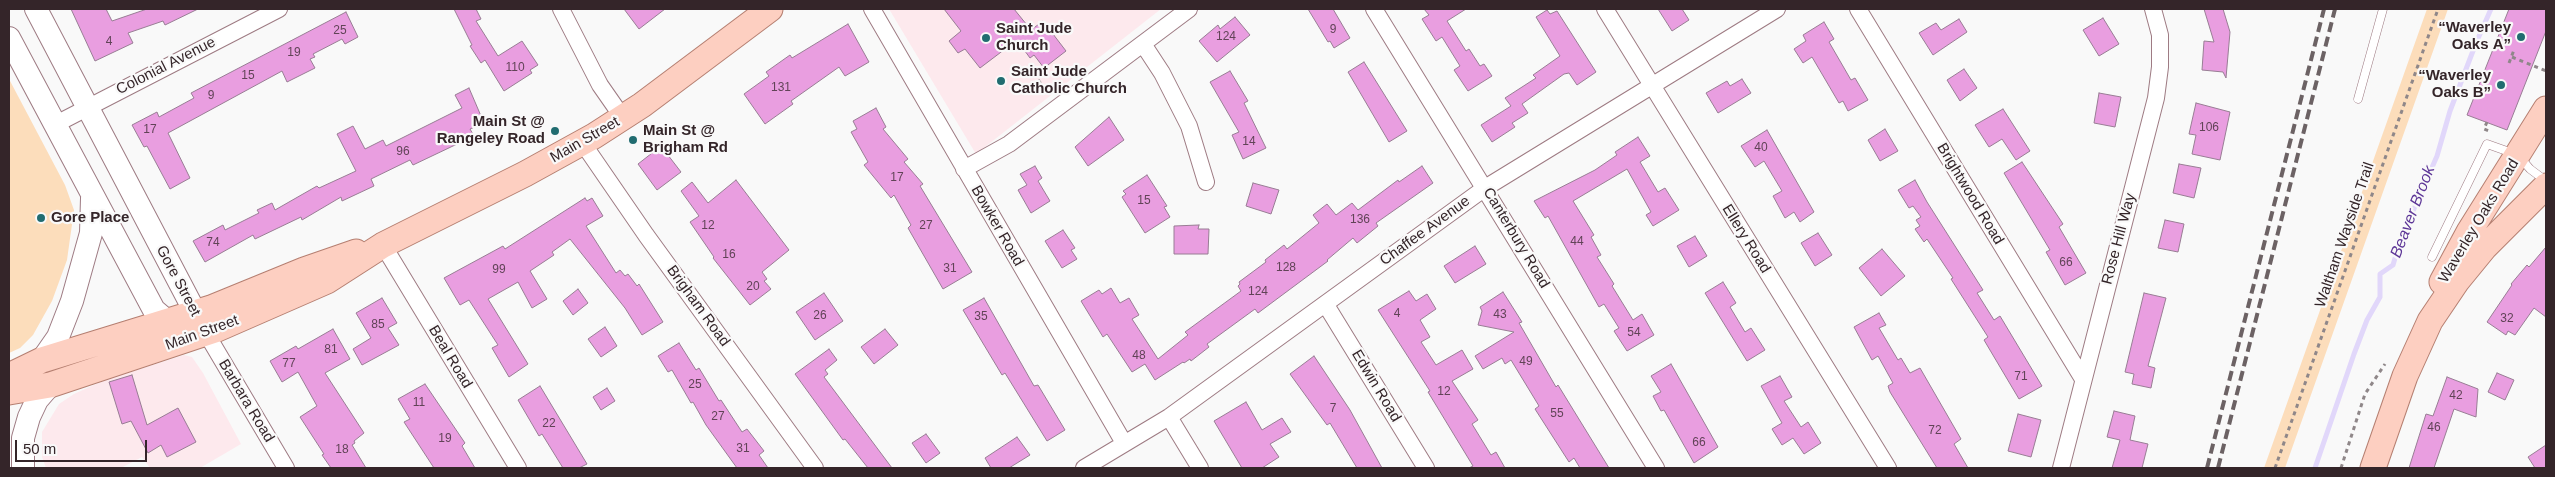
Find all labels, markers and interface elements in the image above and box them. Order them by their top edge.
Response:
place label: “Waverley Oaks A” [2438,19,2511,54]
place label: Saint Jude Church [996,20,1072,55]
house number: 9 [1330,23,1336,37]
house number: 25 [333,24,347,38]
house number: 124 [1216,30,1236,44]
marker: “Waverley Oaks A” [2515,31,2527,43]
marker: Saint Jude Church [980,32,992,44]
street label: Colonial Avenue [113,33,219,99]
house number: 4 [106,35,112,49]
house number: 19 [287,46,301,60]
house number: 110 [505,61,525,75]
place label: Saint Jude Catholic Church [1011,63,1127,98]
place label: “Waverley Oaks B” [2418,67,2491,102]
house number: 15 [241,69,255,83]
marker: Saint Jude Catholic Church [995,75,1007,87]
marker: “Waverley Oaks B” [2495,79,2507,91]
house number: 131 [771,81,791,95]
house number: 9 [208,89,214,103]
place label: Main St @ Rangeley Road [437,113,545,148]
street label: Main Street [547,113,623,167]
house number: 106 [2199,121,2219,135]
place label: Main St @ Brigham Rd [643,122,728,157]
house number: 17 [143,123,157,137]
marker: Main St @ Rangeley Road [549,125,561,137]
marker: Main St @ Brigham Rd [627,134,639,146]
house number: 14 [1242,135,1256,149]
street label: Brightwood Road [1933,140,2007,248]
house number: 40 [1754,141,1768,155]
house number: 96 [396,145,410,159]
street label: Waverley Oaks Road [2435,156,2523,286]
street label: Waltham Wayside Trail [2312,160,2378,310]
water label: Beaver Brook [2387,163,2439,261]
house number: 17 [890,171,904,185]
street label: Bowker Road [967,183,1027,269]
street label: Canterbury Road [1479,184,1553,292]
street label: Rose Hill Way [2098,191,2140,287]
street label: Chaffee Avenue [1376,192,1474,270]
house number: 15 [1137,194,1151,208]
street label: Ellery Road [1718,201,1774,277]
place label: Gore Place [51,209,129,227]
marker: Gore Place [35,212,47,224]
house number: 136 [1350,213,1370,227]
house number: 12 [701,219,715,233]
house number: 27 [919,219,933,233]
house number: 44 [1570,235,1584,249]
house number: 74 [206,236,220,250]
street label: Gore Street [152,243,204,319]
house number: 16 [722,248,736,262]
house number: 66 [2059,256,2073,270]
house number: 128 [1276,261,1296,275]
street label: Brigham Road [663,262,733,350]
house number: 31 [943,262,957,276]
house number: 99 [492,263,506,277]
house number: 20 [746,280,760,294]
house number: 124 [1248,285,1268,299]
house number: 4 [1394,307,1400,321]
house number: 43 [1493,308,1507,322]
house number: 26 [813,309,827,323]
house number: 35 [974,310,988,324]
street label: Main Street [163,311,241,355]
house number: 32 [2500,312,2514,326]
house number: 85 [371,318,385,332]
street label: Beal Road [424,322,476,392]
house number: 54 [1627,326,1641,340]
house number: 81 [324,343,338,357]
street label: Edwin Road [1347,347,1405,425]
house number: 48 [1132,349,1146,363]
house number: 49 [1519,355,1533,369]
street label: Barbara Road [214,356,278,446]
house number: 77 [282,357,296,371]
house number: 71 [2014,370,2028,384]
house number: 25 [688,378,702,392]
house number: 12 [1437,385,1451,399]
house number: 42 [2449,389,2463,403]
house number: 11 [413,396,425,410]
house number: 7 [1330,402,1336,416]
house number: 55 [1550,407,1564,421]
house number: 27 [711,410,725,424]
house number: 22 [542,417,556,431]
house number: 46 [2427,421,2441,435]
house number: 72 [1928,424,1942,438]
scale bar [18,430,150,462]
house number: 19 [438,432,452,446]
house number: 66 [1692,436,1706,450]
text: 50 m [23,440,56,457]
house number: 31 [736,442,750,456]
house number: 18 [335,443,349,457]

